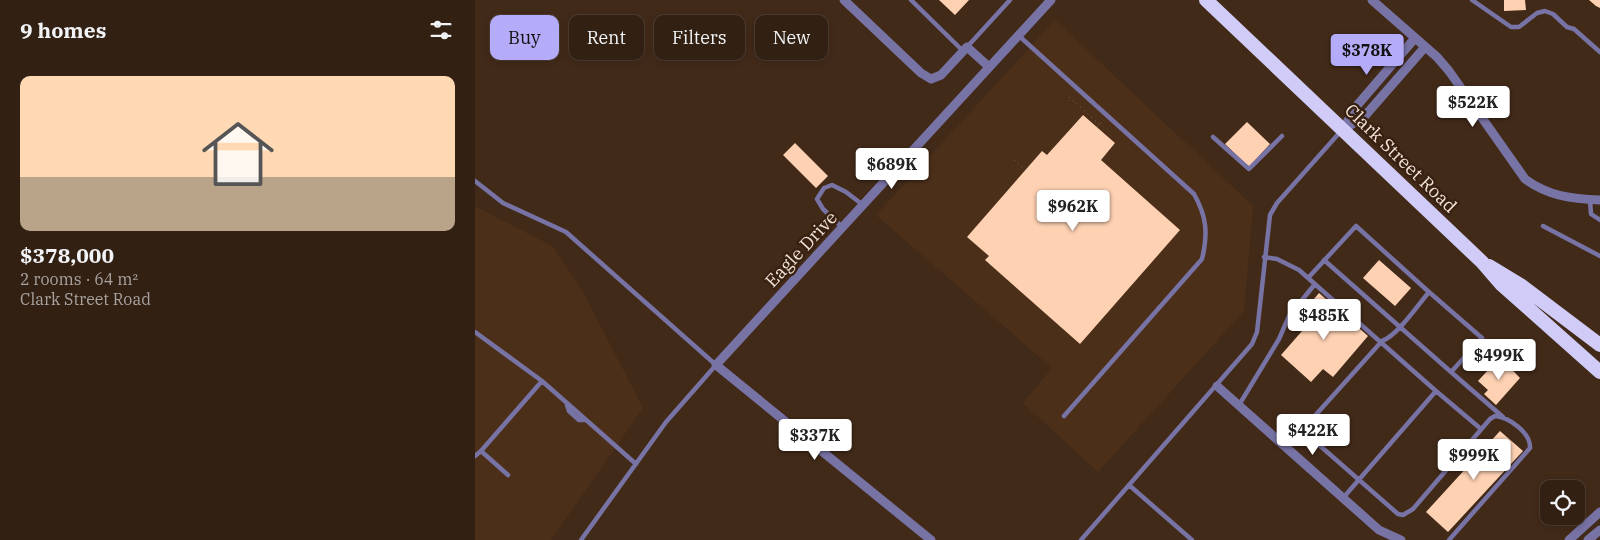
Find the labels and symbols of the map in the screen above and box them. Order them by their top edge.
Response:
pin: $378K [1332,34,1402,76]
pin: $522K [1438,86,1508,128]
street label: Clark Street Road [1340,99,1462,217]
pin: $689K [857,148,927,190]
pin: $962K [1038,190,1108,232]
street label: Eagle Drive [760,206,842,292]
pin: $485K [1289,298,1359,341]
pin: $499K [1464,338,1534,381]
pin: $422K [1278,414,1348,456]
pin: $337K [780,418,850,461]
pin: $999K [1439,438,1509,481]

